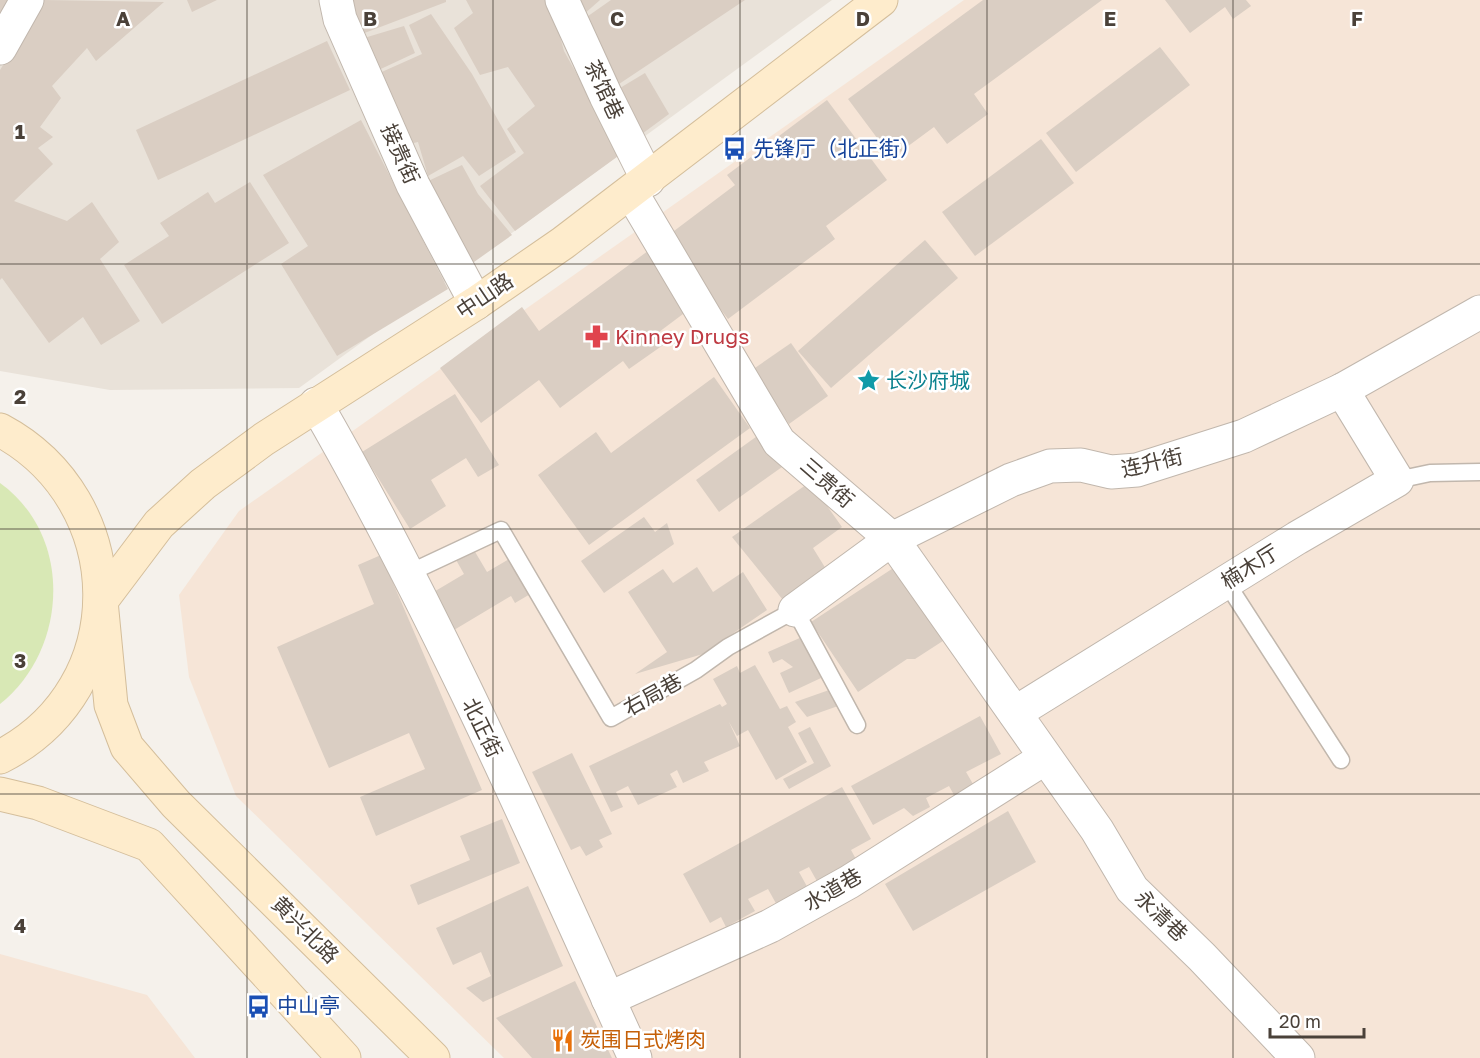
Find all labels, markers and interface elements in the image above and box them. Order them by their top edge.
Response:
text: A [116,6,130,30]
text: B [363,6,377,30]
text: C [610,6,624,30]
text: D [856,6,870,30]
text: E [1104,6,1116,30]
text: F [1351,6,1363,30]
street label: 茶馆巷 [580,56,630,124]
text: 1 [15,119,25,143]
street label: 接贵街 [376,120,426,188]
place label: 先锋厅（北正街） [753,135,921,161]
bus stop icon: 先锋厅（北正街） [722,136,748,162]
street label: 中山路 [451,267,518,324]
place label: Kinney Drugs [615,323,749,349]
pharmacy icon: Kinney Drugs [584,324,610,350]
place label: 长沙府城 [886,367,970,393]
place icon: 长沙府城 [855,368,881,394]
text: 2 [14,384,26,408]
street label: 连升街 [1118,442,1185,482]
street label: 三贵街 [795,452,860,513]
street label: 楠木厅 [1216,538,1283,594]
text: 3 [14,648,26,672]
street label: 右局巷 [619,667,686,721]
street label: 北正街 [457,694,508,762]
street label: 水道巷 [799,862,866,916]
street label: 永清巷 [1130,884,1193,947]
street label: 黄兴北路 [267,890,345,968]
text: 4 [14,913,26,937]
place label: 中山亭 [277,992,340,1018]
bus stop icon: 中山亭 [246,993,272,1019]
scale bar [1270,1001,1364,1039]
text: 20 m [1279,1010,1321,1032]
place label: 炭围日式烤肉 [580,1026,706,1052]
restaurant icon: 炭围日式烤肉 [549,1027,575,1053]

